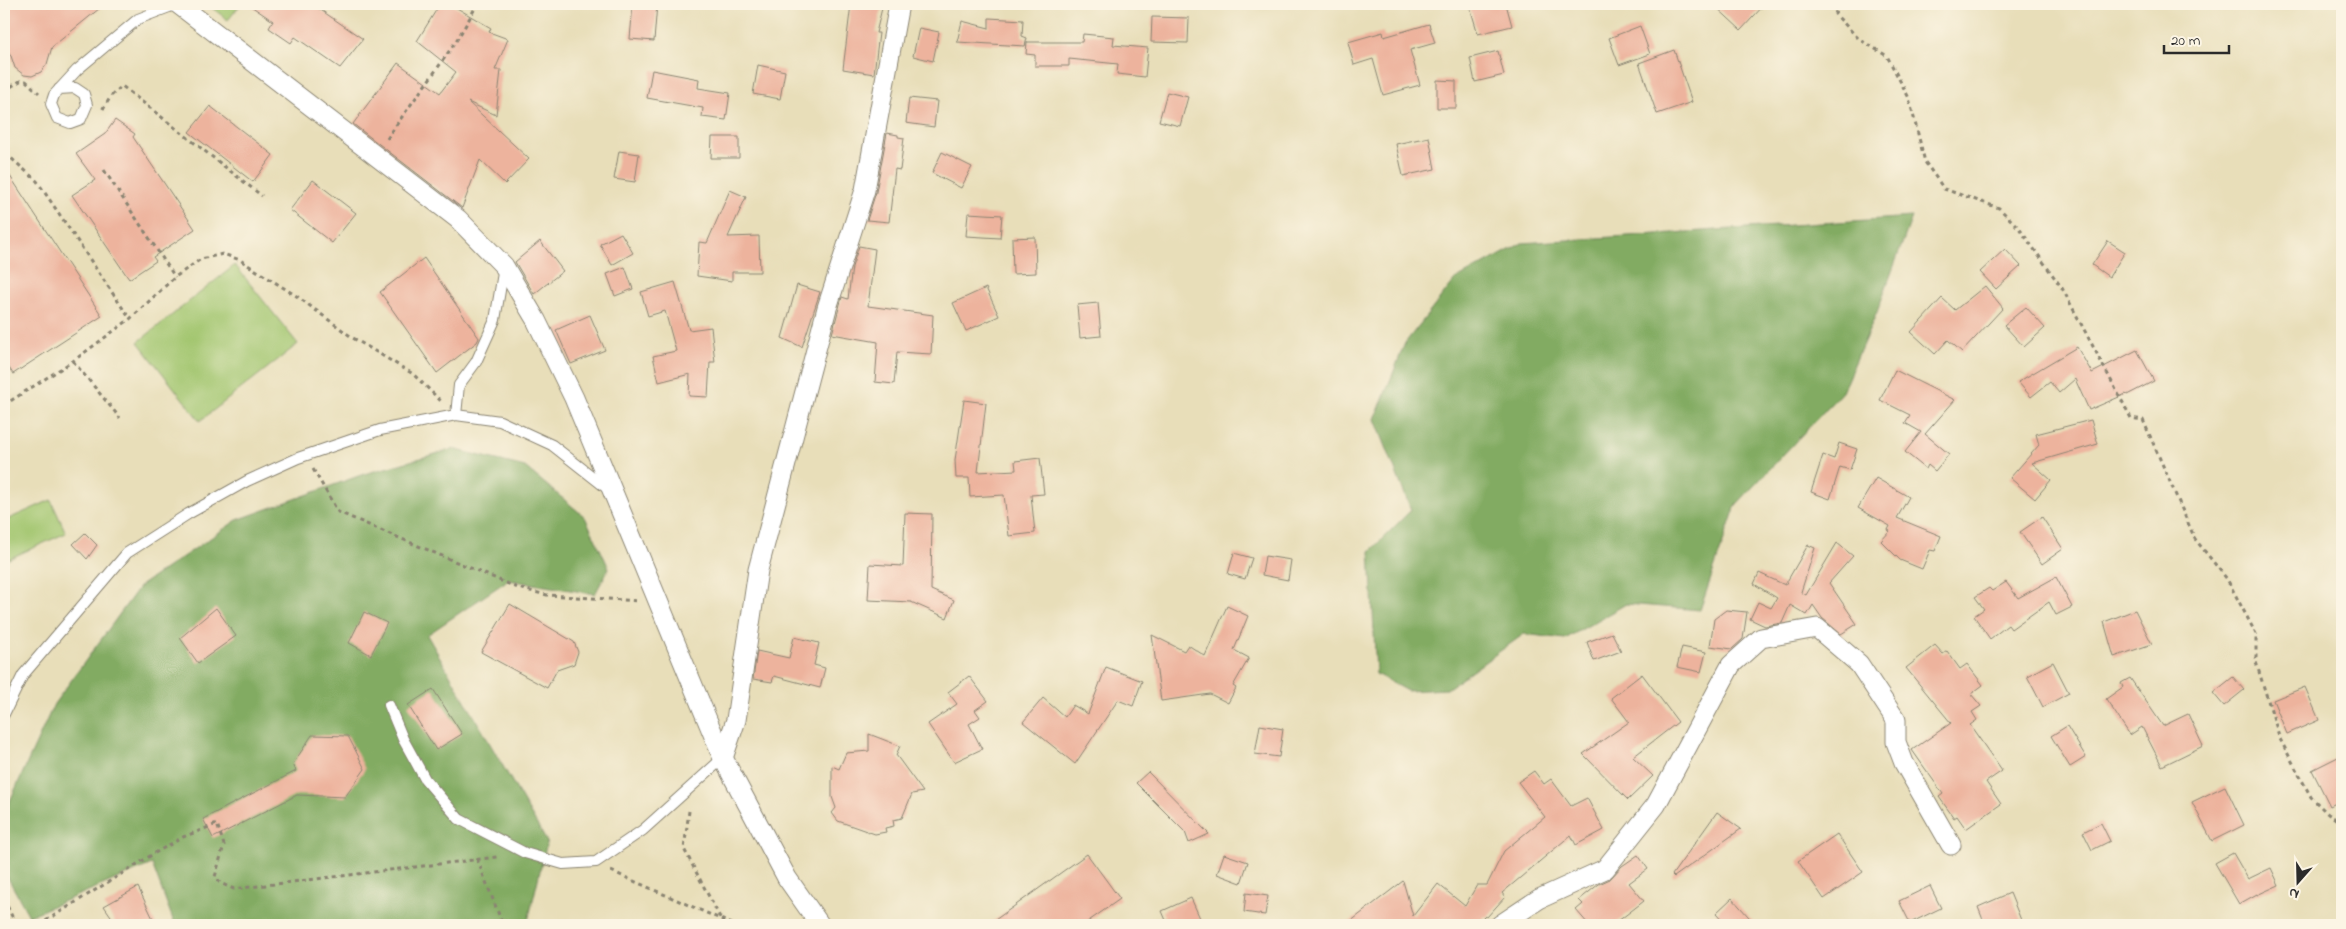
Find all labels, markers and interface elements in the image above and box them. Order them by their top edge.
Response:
scale bar [2164,22,2228,54]
text: 20 m [2171,30,2201,52]
north arrow [2274,856,2324,906]
text: N [2286,881,2302,904]

